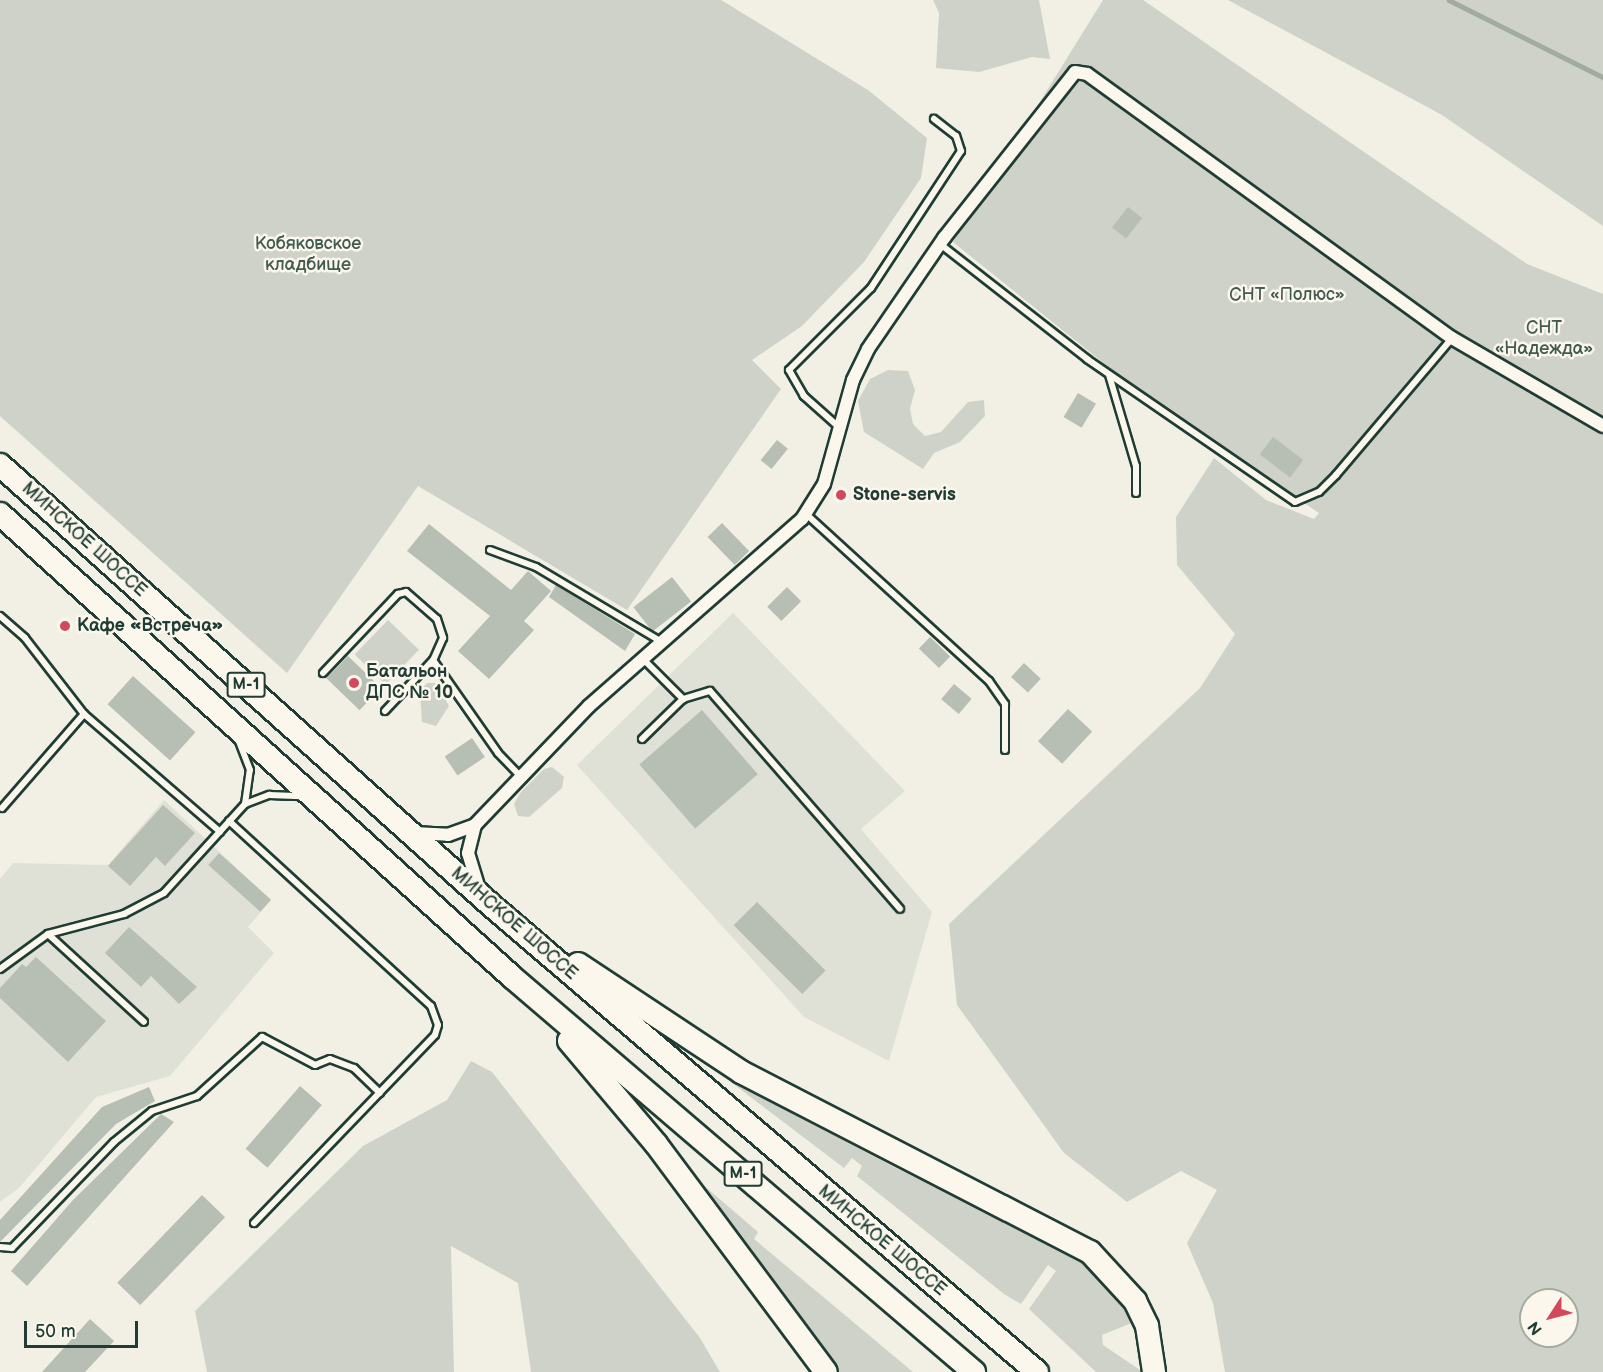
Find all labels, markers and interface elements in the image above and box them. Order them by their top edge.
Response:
park label: Кобяковское кладбище [255,234,361,276]
park label: СНТ «Полюс» [1229,284,1345,306]
park label: СНТ «Надежда» [1495,318,1593,360]
street label: МИНСКОЕ ШОССЕ [17,478,151,602]
place label: Stone-servis [853,484,956,506]
marker: Stone-servis [834,488,848,502]
place label: Кафе «Встреча» [77,615,223,637]
marker: Кафе «Встреча» [58,619,72,633]
place label: Батальон ДПС № 10 [366,662,453,704]
road number: М-1 [226,672,266,698]
marker: Батальон ДПС № 10 [347,676,361,690]
street label: МИНСКОЕ ШОССЕ [446,863,582,985]
road number: М-1 [724,1161,762,1187]
street label: МИНСКОЕ ШОССЕ [813,1181,951,1301]
north arrow [1519,1288,1579,1348]
scale bar [27,1309,141,1347]
text: N [1524,1317,1547,1338]
text: 50 m [35,1321,76,1342]

